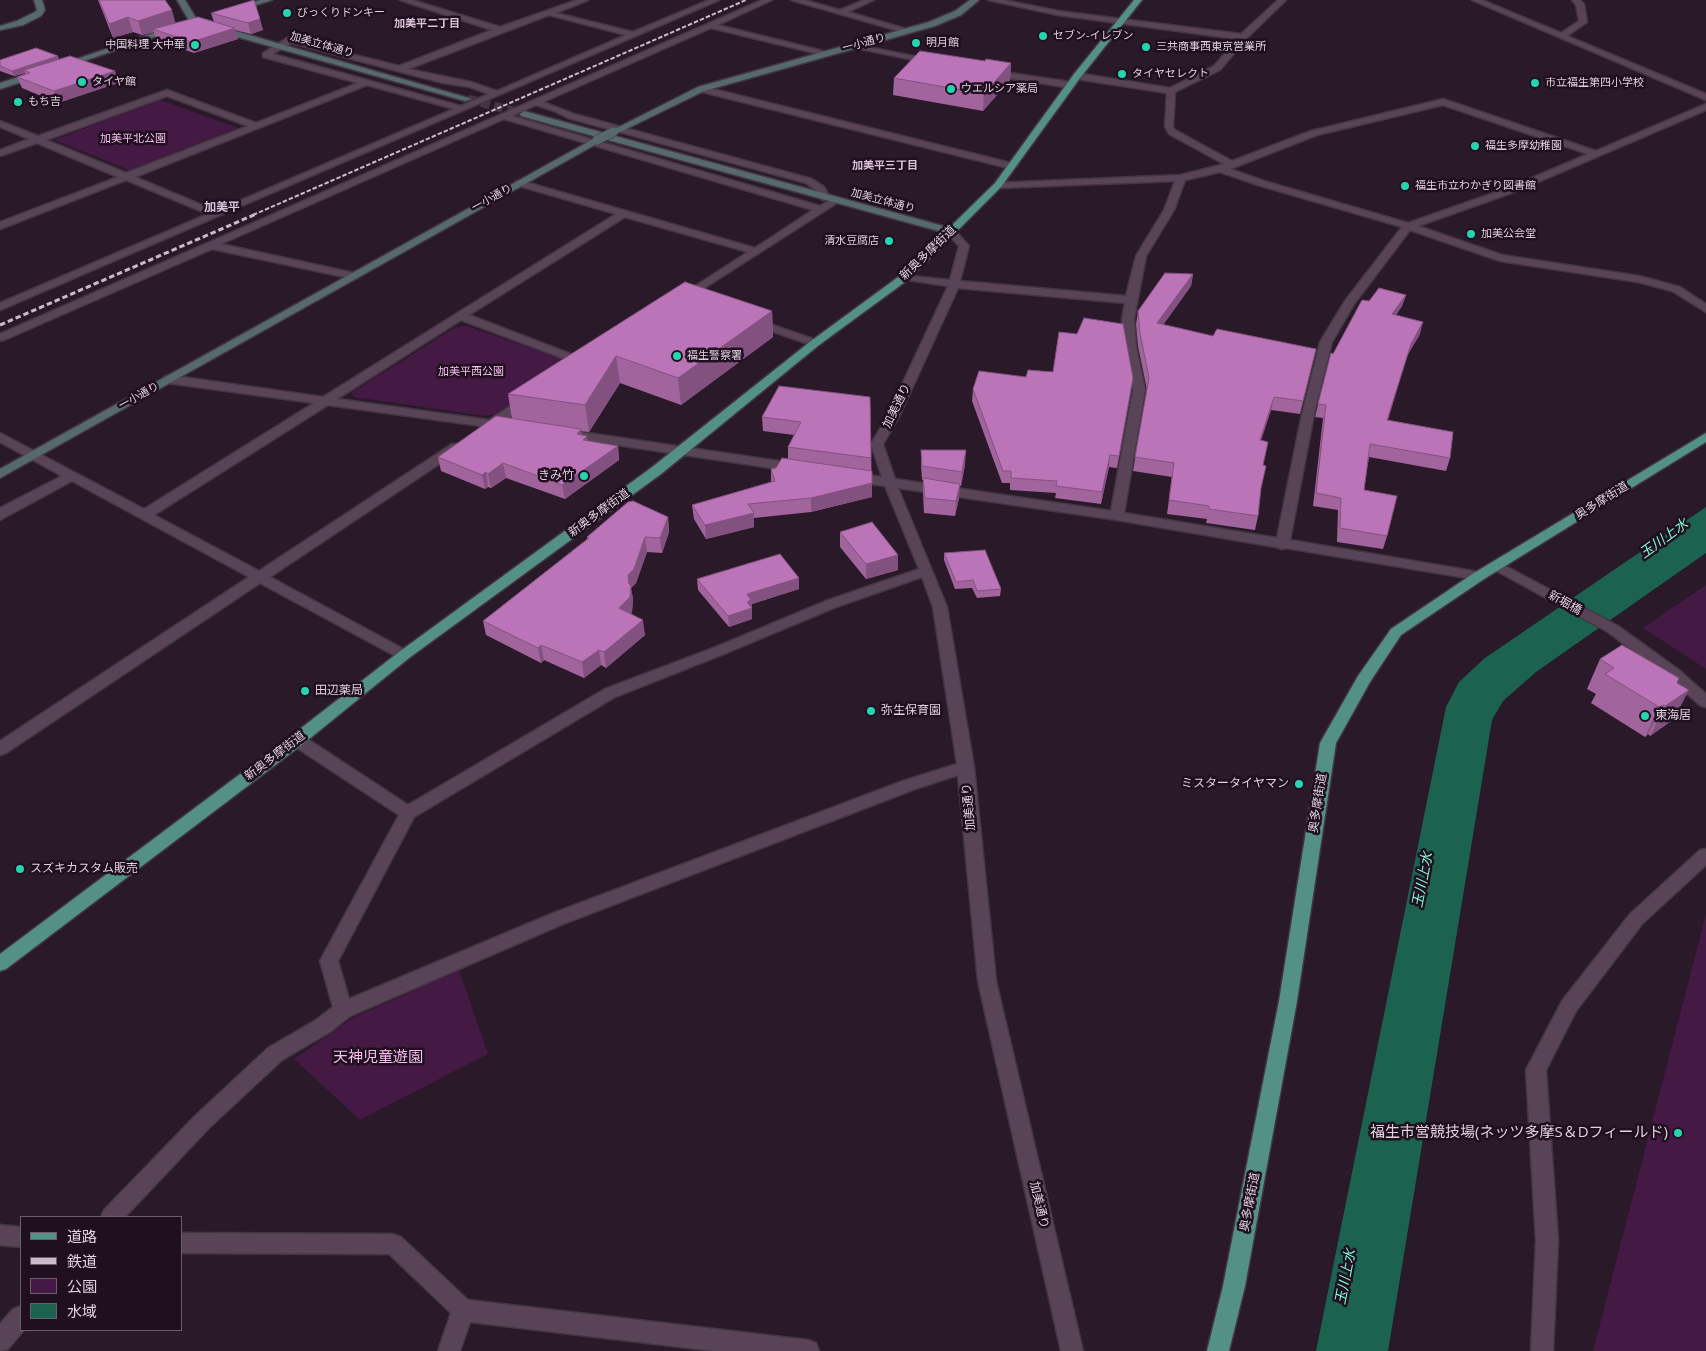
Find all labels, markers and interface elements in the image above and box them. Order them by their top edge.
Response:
place label: びっくりドンキー [297,6,385,20]
marker: びっくりドンキー [281,7,293,19]
district label: 加美平二丁目 [394,17,460,31]
place label: セブン-イレブン [1053,29,1134,43]
street label: 加美立体通り [288,30,356,60]
marker: セブン-イレブン [1037,30,1049,42]
street label: 一小通り [841,31,887,55]
place label: 明月館 [926,36,959,50]
marker: 明月館 [910,37,922,49]
place label: 中国料理 大中華 [105,38,185,52]
marker: 中国料理 大中華 [189,39,201,51]
place label: 三共商事西東京営業所 [1156,40,1266,54]
marker: 三共商事西東京営業所 [1140,41,1152,53]
place label: タイヤセレクト [1132,67,1209,81]
marker: タイヤセレクト [1116,68,1128,80]
place label: タイヤ館 [92,75,136,89]
marker: タイヤ館 [76,76,88,88]
place label: 市立福生第四小学校 [1545,76,1644,90]
marker: 市立福生第四小学校 [1529,77,1541,89]
place label: ウエルシア薬局 [961,82,1038,96]
marker: ウエルシア薬局 [945,83,957,95]
place label: もち吉 [28,95,61,109]
marker: もち吉 [12,96,24,108]
park label: 加美平北公園 [100,132,166,146]
place label: 福生多摩幼稚園 [1485,139,1562,153]
marker: 福生多摩幼稚園 [1469,140,1481,152]
district label: 加美平三丁目 [852,159,918,173]
place label: 福生市立わかぎり図書館 [1415,179,1536,193]
marker: 福生市立わかぎり図書館 [1399,180,1411,192]
street label: 一小通り [470,182,514,214]
street label: 加美立体通り [849,186,917,216]
district label: 加美平 [204,201,240,215]
street label: 新奥多摩街道 [897,223,959,283]
place label: 加美公会堂 [1481,227,1536,241]
marker: 加美公会堂 [1465,228,1477,240]
place label: 清水豆腐店 [824,234,879,248]
marker: 清水豆腐店 [883,235,895,247]
place label: 福生警察署 [687,349,742,363]
marker: 福生警察署 [671,350,683,362]
park label: 加美平西公園 [438,365,504,379]
street label: 一小通り [117,380,161,412]
street label: 加美通り [880,381,914,431]
place label: きみ竹 [538,469,574,483]
marker: きみ竹 [578,470,590,482]
street label: 奥多摩街道 [1573,479,1631,523]
street label: 新奥多摩街道 [566,486,632,540]
water label: 玉川上水 [1636,516,1692,562]
street label: 新堀橋 [1546,588,1584,618]
place label: 田辺薬局 [315,684,363,698]
marker: 田辺薬局 [299,685,311,697]
place label: 弥生保育園 [881,704,941,718]
marker: 弥生保育園 [865,705,877,717]
place label: 東海居 [1655,709,1691,723]
marker: 東海居 [1639,710,1651,722]
street label: 新奥多摩街道 [242,729,308,783]
street label: 奥多摩街道 [1306,772,1330,834]
place label: ミスタータイヤマン [1181,777,1289,791]
marker: ミスタータイヤマン [1293,778,1305,790]
street label: 加美通り [960,782,978,832]
water label: 玉川上水 [1409,851,1437,909]
place label: スズキカスタム販売 [30,862,138,876]
marker: スズキカスタム販売 [14,863,26,875]
park label: 天神児童遊園 [333,1049,423,1067]
place label: 福生市営競技場(ネッツ多摩S＆Dフィールド) [1370,1124,1668,1142]
marker: 福生市営競技場(ネッツ多摩S＆Dフィールド) [1672,1127,1684,1139]
street label: 奥多摩街道 [1237,1171,1263,1233]
street label: 加美通り [1027,1180,1051,1230]
legend [20,1216,182,1331]
text: 道路 [67,1226,97,1246]
water label: 玉川上水 [1332,1248,1360,1306]
text: 鉄道 [67,1251,97,1271]
text: 公園 [67,1276,97,1296]
text: 水域 [67,1301,97,1321]

